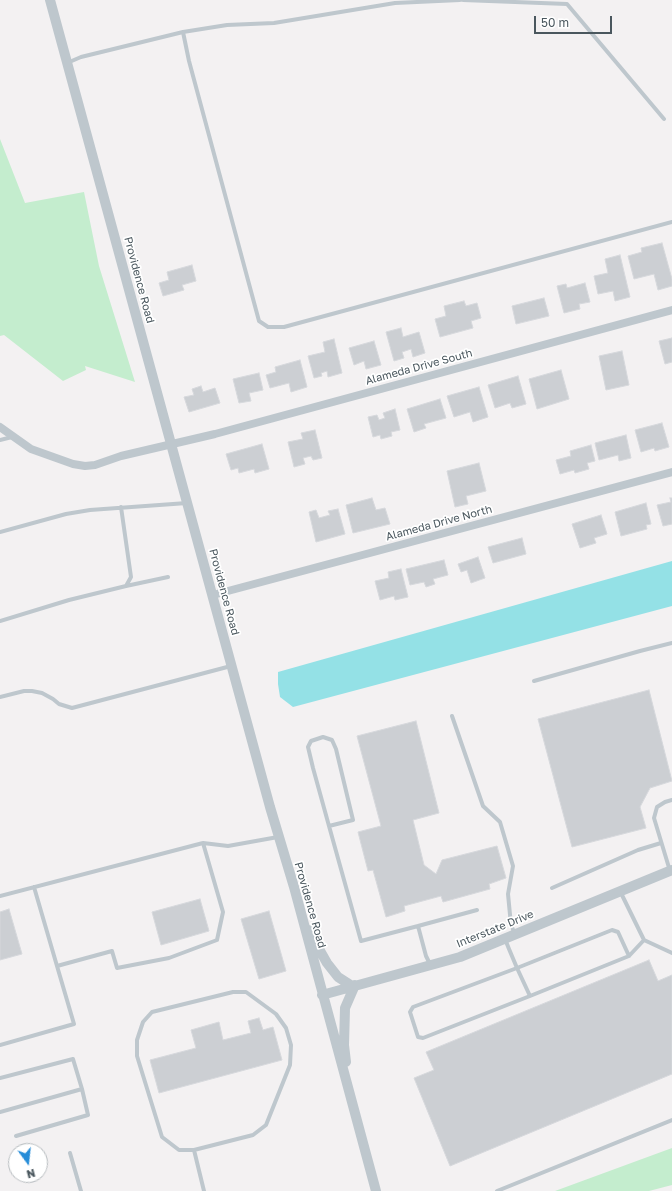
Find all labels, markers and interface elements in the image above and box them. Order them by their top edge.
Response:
scale bar [536,8,614,34]
text: 50 m [541,15,569,30]
street label: Providence Road [121,235,157,325]
street label: Alameda Drive South [364,346,474,388]
street label: Alameda Drive North [384,502,494,544]
street label: Providence Road [206,547,242,637]
street label: Providence Road [291,860,329,950]
street label: Interstate Drive [454,907,536,951]
north arrow [8,1143,48,1183]
text: N [25,1167,37,1181]

